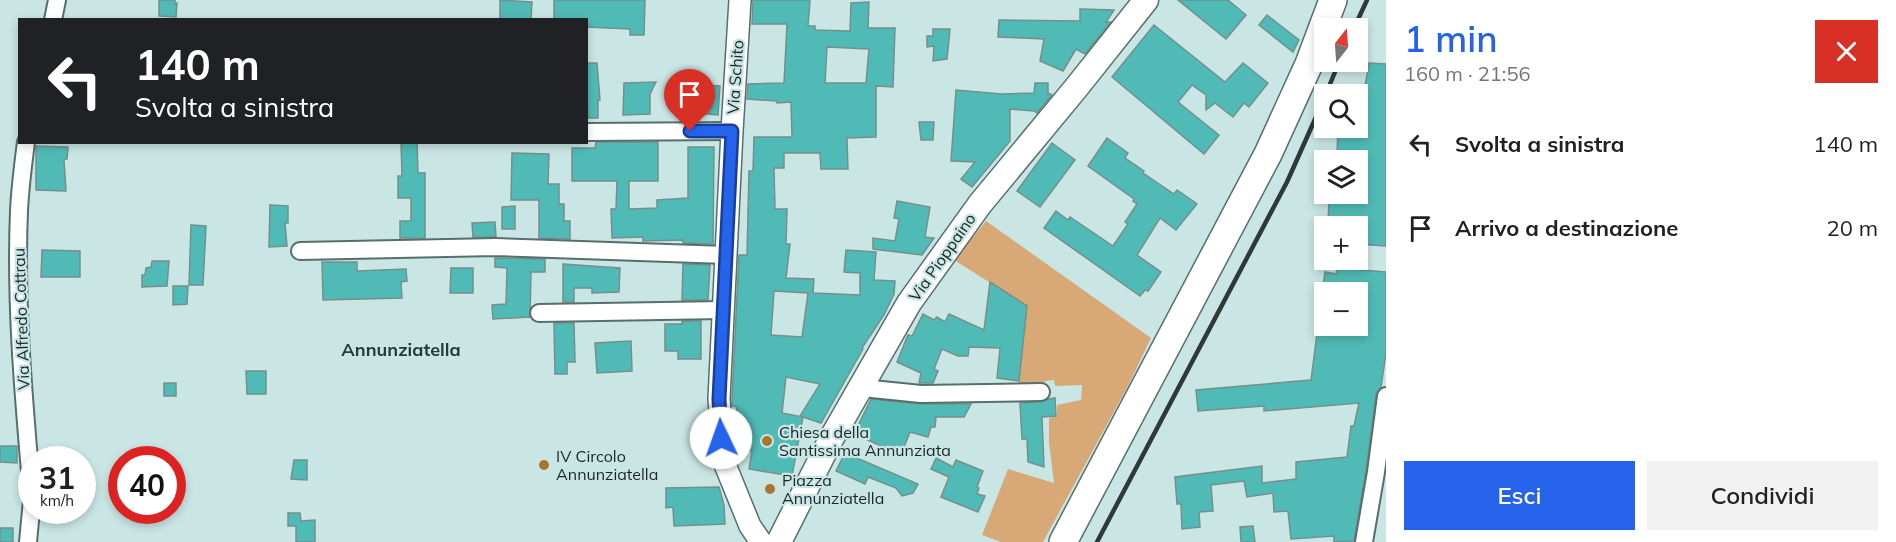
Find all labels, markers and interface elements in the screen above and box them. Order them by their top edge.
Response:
text: 1 min [1404,16,1498,61]
north arrow [1314,18,1368,72]
map controls [1314,18,1368,336]
button: close [1815,20,1878,83]
text: 140 m [135,38,260,91]
street label: Via Schito [722,39,748,115]
icon: left [36,42,114,120]
text: 160 m · 21:56 [1404,61,1530,86]
pin [664,69,715,131]
icon: arrive [673,78,706,111]
button: search [1314,84,1368,138]
text: Svolta a sinistra [135,90,334,124]
icon: left [1404,128,1437,161]
text: Svolta a sinistra [1455,130,1624,158]
text: 140 m [1813,130,1878,158]
button: layers [1314,150,1368,204]
street label: Via Pioppaino [904,209,980,305]
icon: arrive [1404,212,1437,245]
text: Arrivo a destinazione [1455,214,1678,242]
text: 20 m [1827,214,1878,242]
button: + [1314,216,1368,270]
street label: Via Alfredo Cottrau [9,248,33,390]
button: − [1314,282,1368,336]
district label: Annunziatella [341,338,461,361]
position arrow [689,406,753,470]
place label: Chiesa della Santissima Annunziata [779,422,951,460]
marker: Chiesa della Santissima Annunziata [760,434,774,448]
speed limit sign: 40 [108,446,186,524]
place label: IV Circolo Annunziatella [556,446,658,484]
marker: IV Circolo Annunziatella [537,458,551,472]
text: 31 [39,459,75,497]
button: Esci [1404,461,1635,530]
button: Condividi [1647,461,1878,530]
place label: Piazza Annunziatella [782,470,884,508]
marker: Piazza Annunziatella [763,482,777,496]
text: km/h [40,491,74,510]

